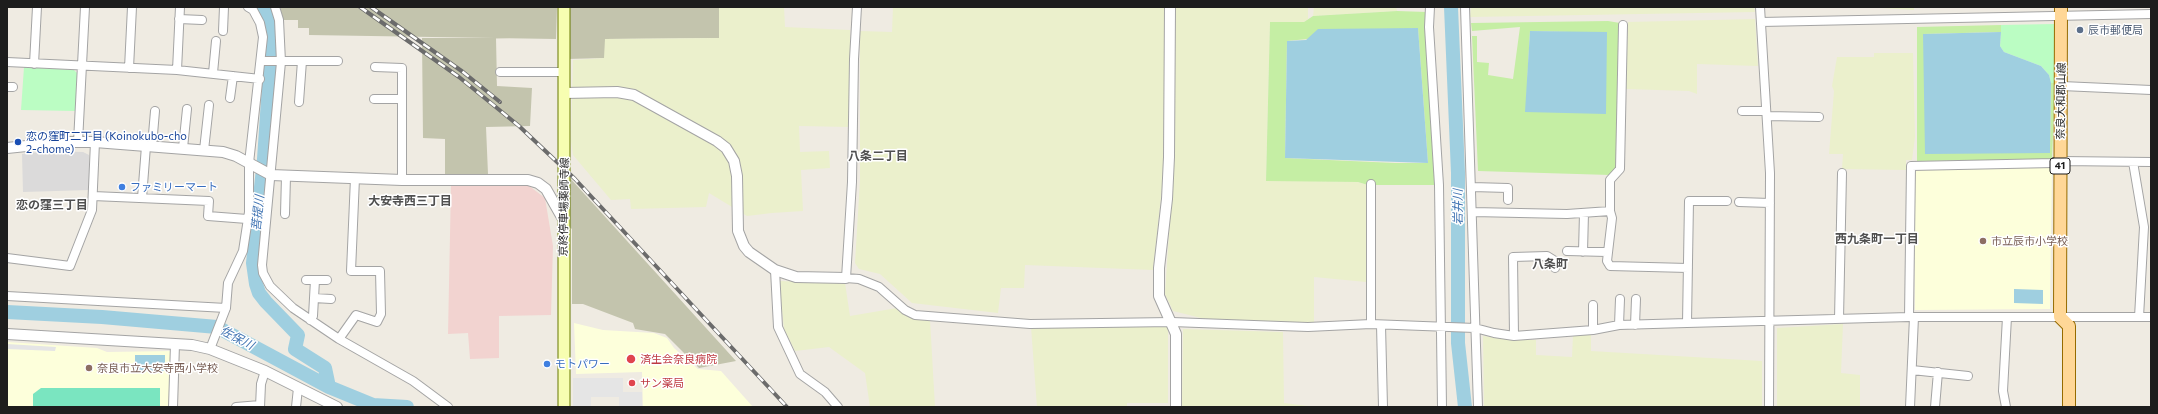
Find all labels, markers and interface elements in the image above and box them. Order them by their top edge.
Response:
place label: 辰市郵便局 [2088,23,2143,37]
marker: 辰市郵便局 [2075,25,2085,35]
street label: 奈良大和郡山線 [2054,62,2068,140]
place label: 恋の窪町二丁目 (Koinokubo-cho 2-chome) [26,129,187,155]
marker: 恋の窪町二丁目 (Koinokubo-cho 2-chome) [13,137,23,147]
district label: 八条二丁目 [848,149,908,163]
street label: 京終停車場薬師寺線 [557,157,571,257]
road number: 41 [2050,158,2070,174]
place label: ファミリーマート [130,180,218,194]
marker: ファミリーマート [117,182,127,192]
water label: 岩井川 [1451,189,1465,225]
water label: 菩提川 [249,194,267,232]
district label: 大安寺西三丁目 [368,194,452,208]
district label: 恋の窪三丁目 [16,198,88,212]
district label: 西九条町一丁目 [1835,232,1919,246]
place label: 市立辰市小学校 [1991,234,2068,248]
marker: 市立辰市小学校 [1978,236,1988,246]
district label: 八条町 [1532,257,1568,271]
water label: 佐保川 [218,323,256,353]
place label: 済生会奈良病院 [640,352,717,366]
marker: 済生会奈良病院 [625,353,637,365]
place label: モトパワー [555,357,610,371]
marker: モトパワー [542,359,552,369]
place label: 奈良市立大安寺西小学校 [97,361,218,375]
marker: 奈良市立大安寺西小学校 [84,363,94,373]
place label: サン薬局 [640,376,684,390]
marker: サン薬局 [627,378,637,388]

